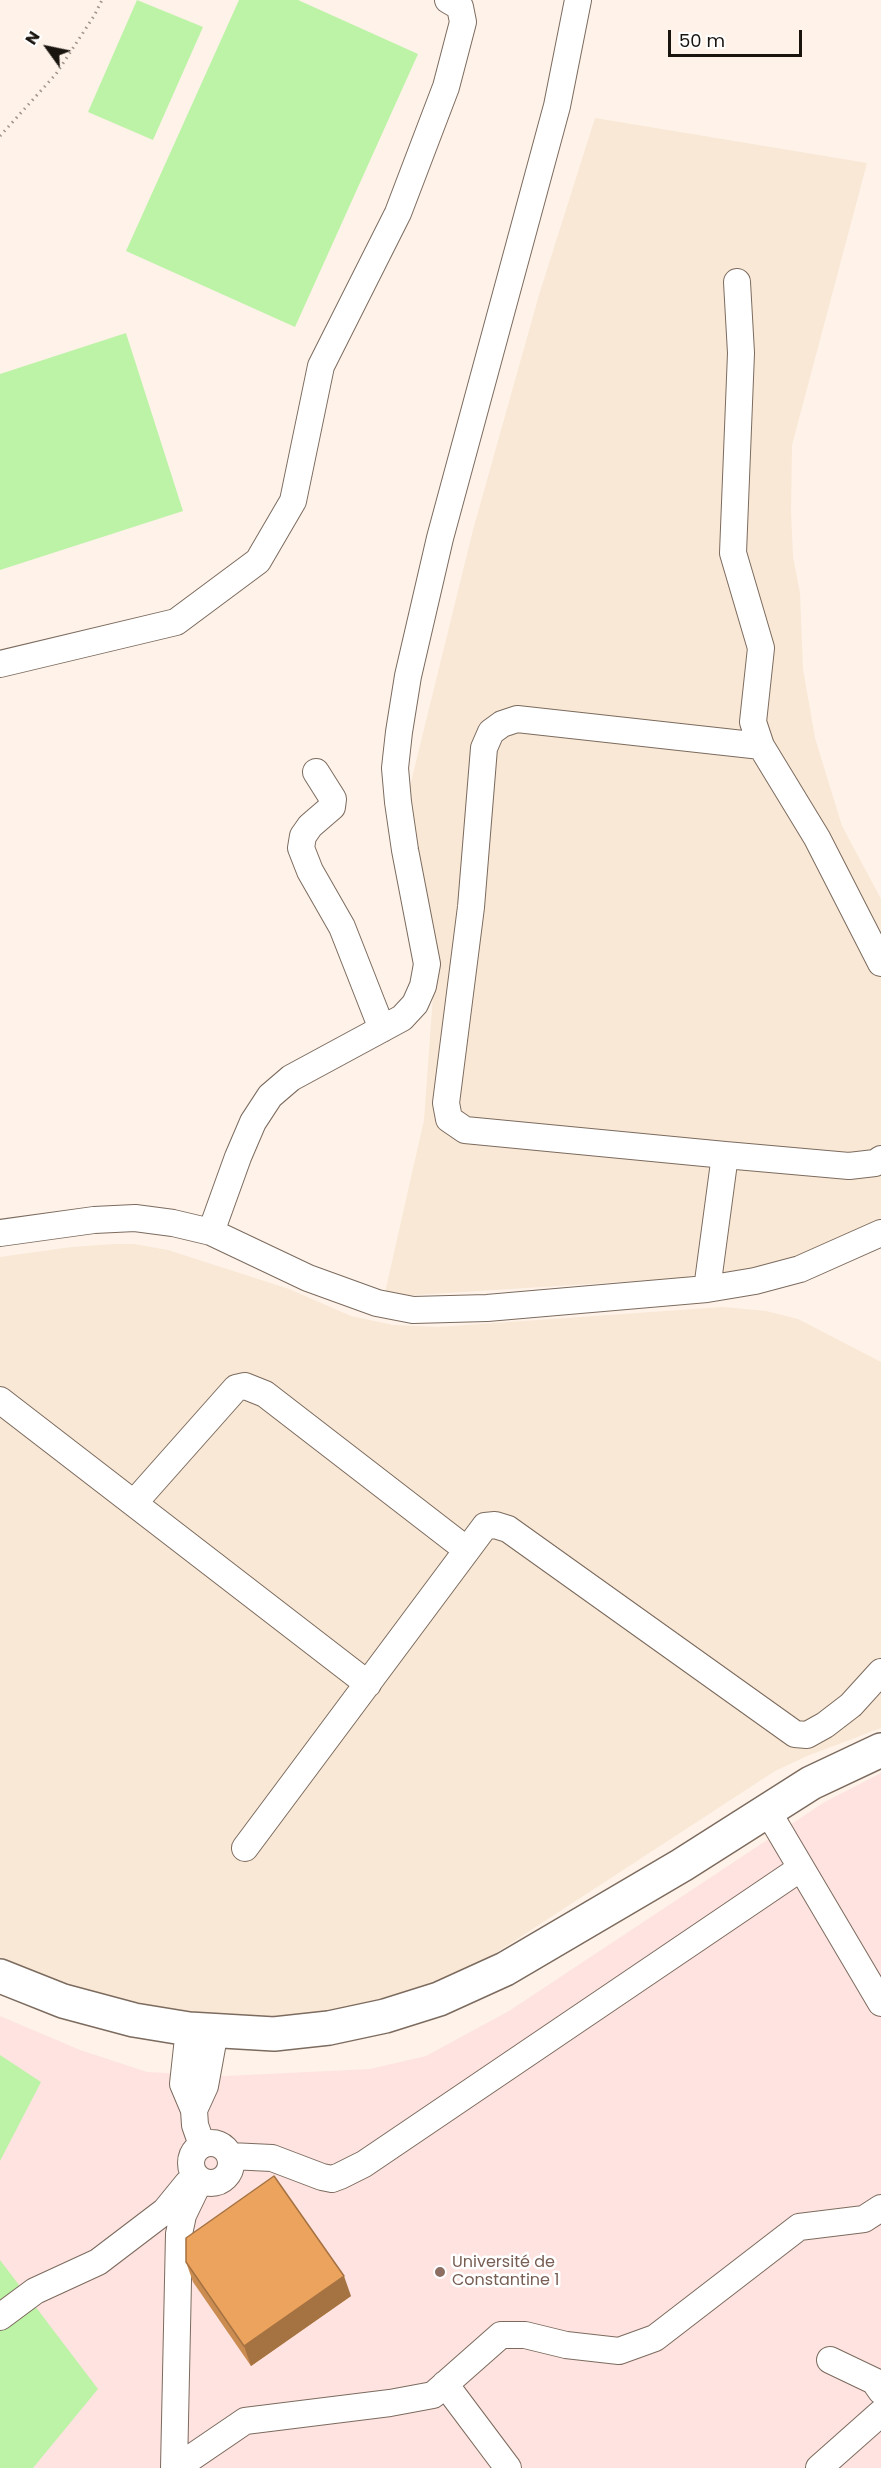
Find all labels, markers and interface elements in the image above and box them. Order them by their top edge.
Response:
north arrow [18,18,78,78]
scale bar [671,18,804,56]
text: N [20,27,45,49]
text: 50 m [679,28,725,53]
place label: Université de Constantine 1 [452,2253,559,2291]
marker: Université de Constantine 1 [433,2265,447,2279]

